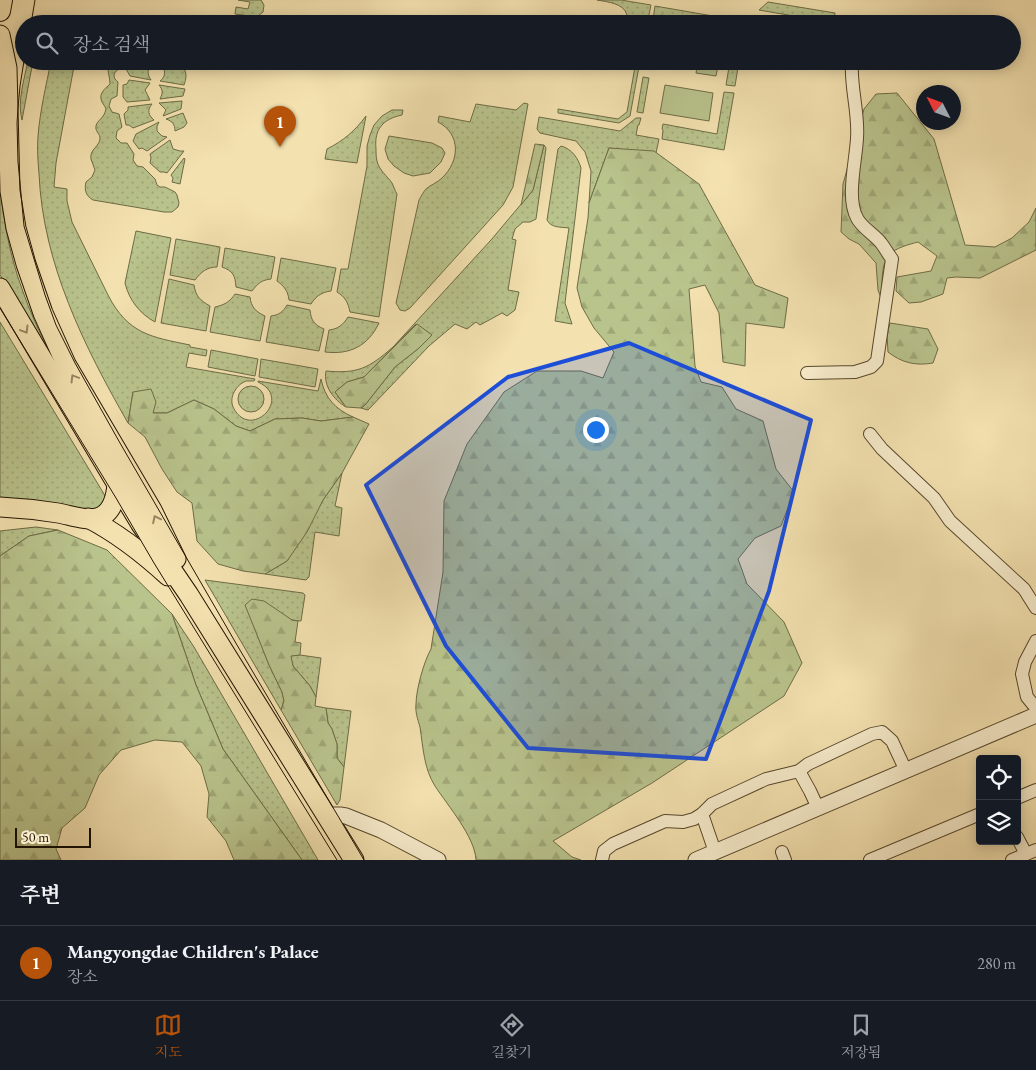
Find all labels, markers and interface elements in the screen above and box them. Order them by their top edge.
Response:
search box [15,15,1021,70]
icon: search [33,29,61,57]
text: 장소 검색 [73,32,150,57]
north arrow [916,85,961,130]
pin: 1 [264,106,296,147]
one-way arrow [19,324,29,333]
one-way arrow [71,375,81,384]
your location [583,417,609,443]
one-way arrow [152,515,162,524]
map controls [976,755,1021,845]
button: locate [976,755,1021,800]
button: layers [976,800,1021,845]
scale bar [15,825,91,848]
text: 50 m [22,828,49,846]
text: 주변 [20,881,61,908]
text: Mangyongdae Children's Palace [67,939,319,964]
text: 1 [32,953,40,974]
text: 280 m [977,953,1016,974]
text: 장소 [67,966,98,987]
tab: 지도 [154,1011,182,1061]
tab: 길찾기 [491,1011,532,1061]
tab: 저장됨 [841,1011,882,1061]

